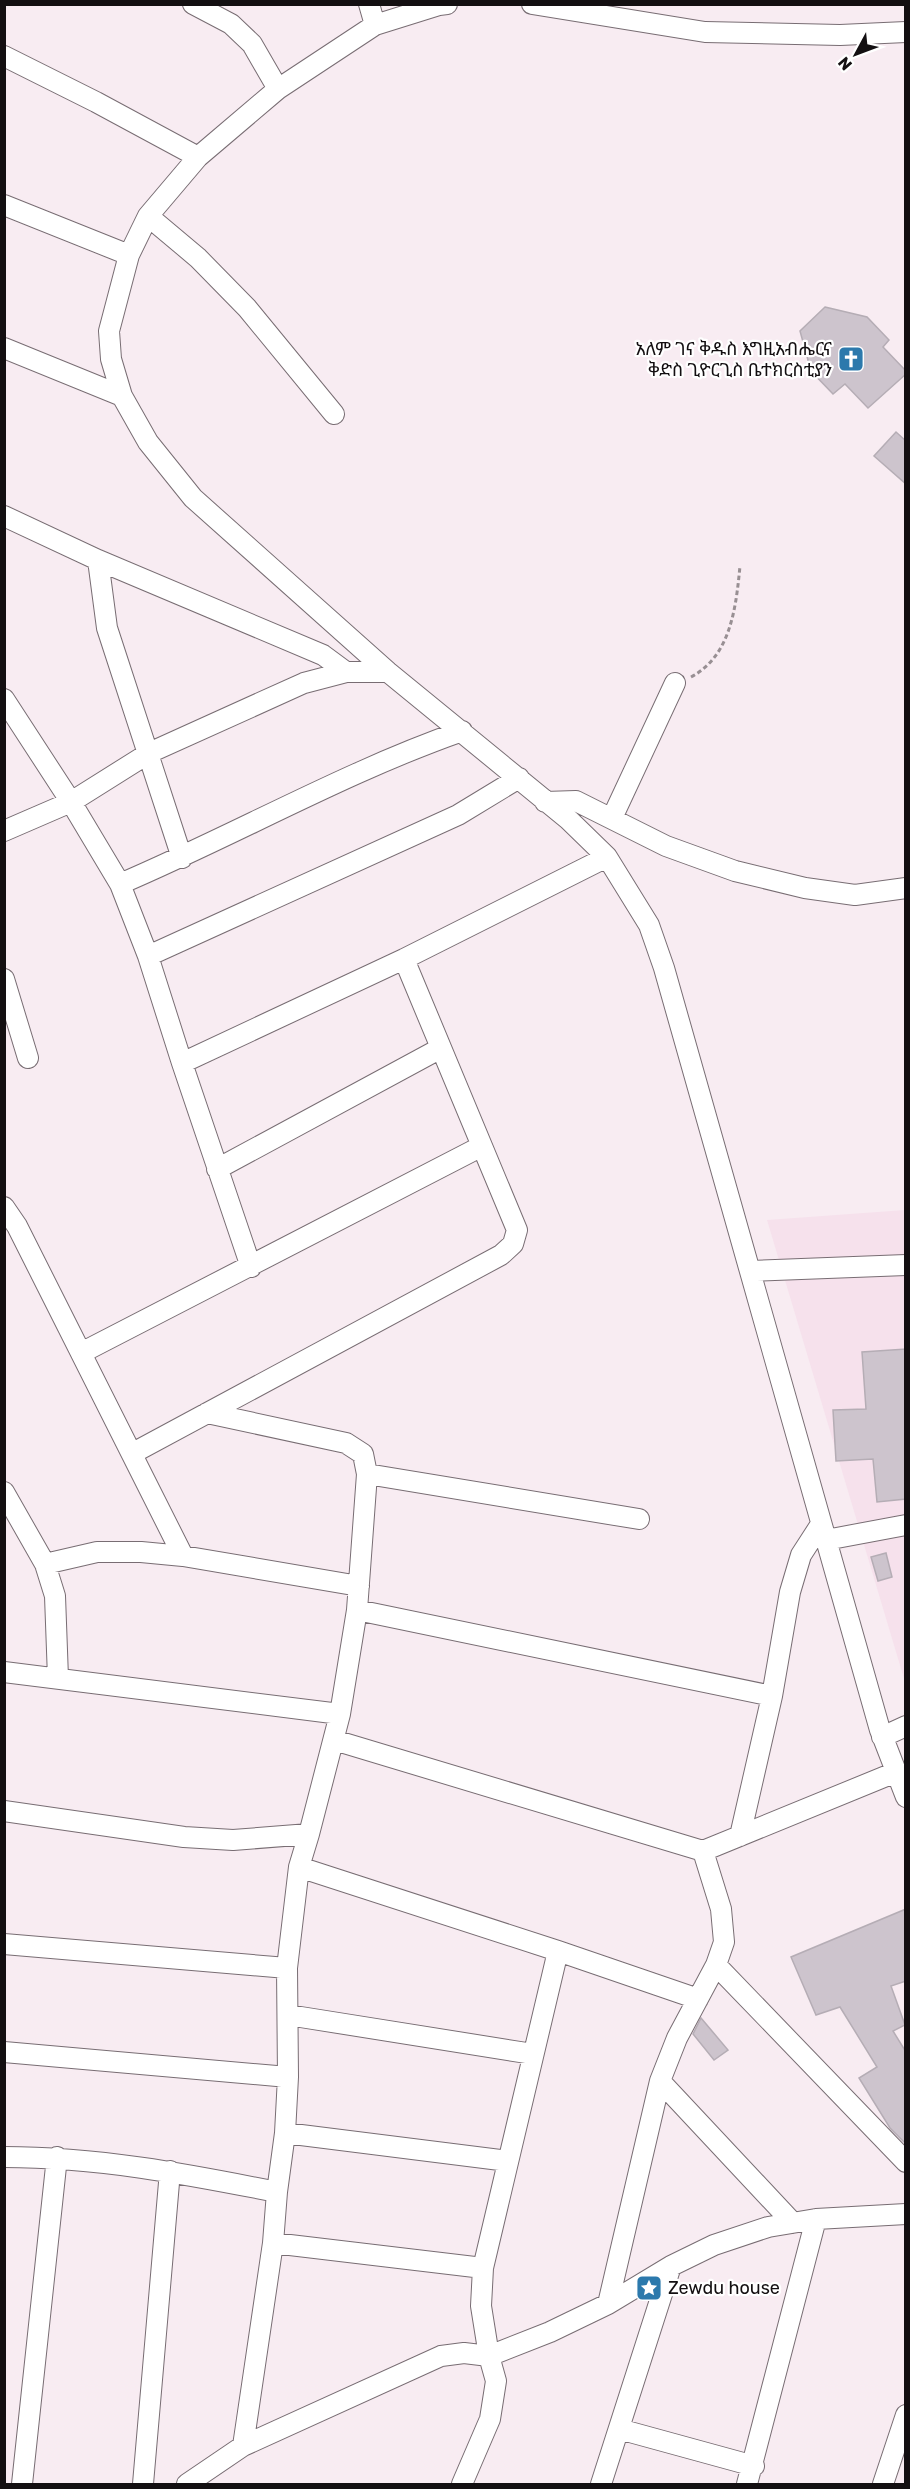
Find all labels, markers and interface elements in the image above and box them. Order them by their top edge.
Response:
north arrow [826,24,886,84]
text: N [834,53,856,74]
place label: አለም ገና ቅዱስ እግዚአብሔርና ቅድስ ጊዮርጊስ ቤተክርስቲያን [636,338,832,381]
church icon: አለም ገና ቅዱስ እግዚአብሔርና ቅድስ ጊዮርጊስ ቤተክርስቲያን [836,344,866,374]
place icon: Zewdu house [634,2273,664,2303]
place label: Zewdu house [668,2277,780,2299]

